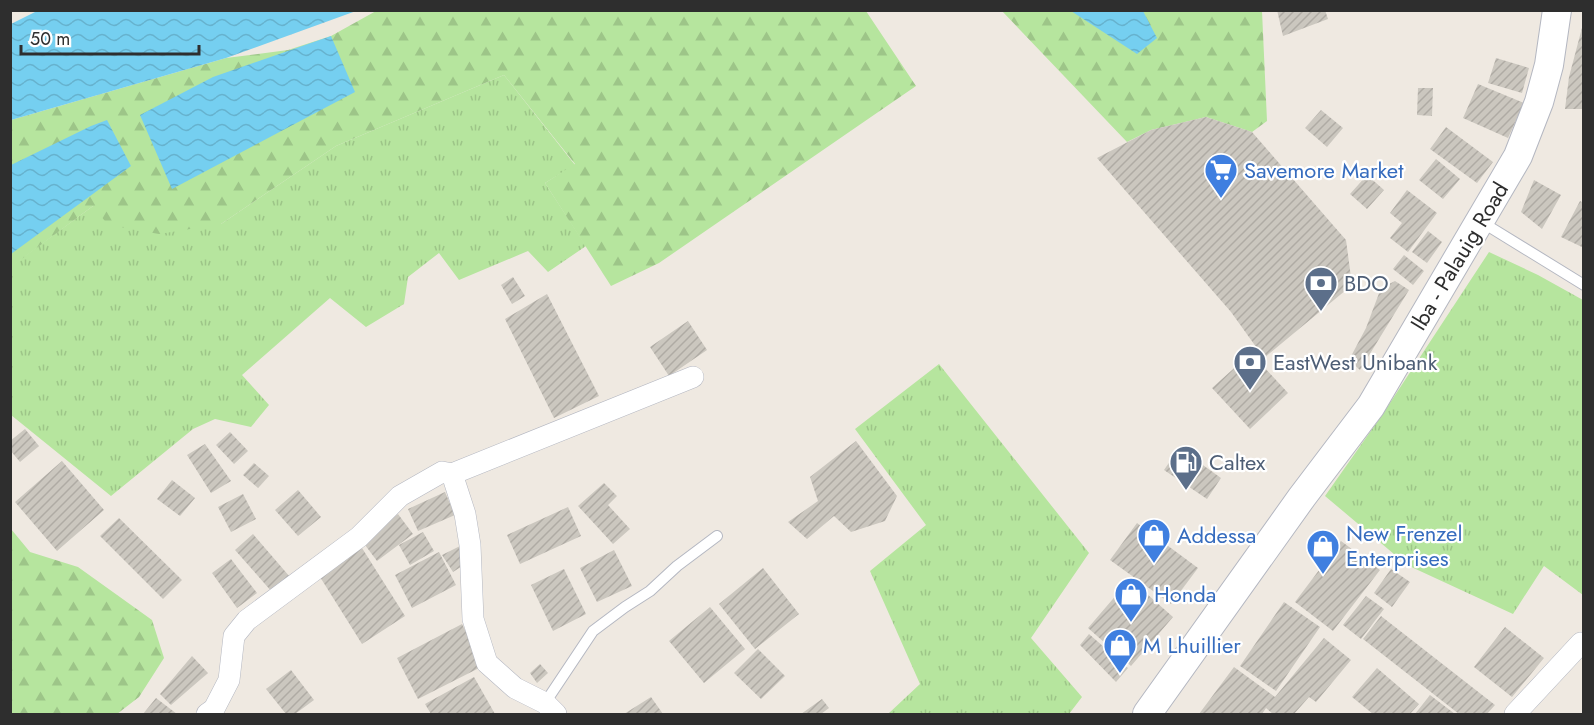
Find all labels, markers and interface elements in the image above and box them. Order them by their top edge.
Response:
scale bar [21,18,200,56]
text: 50 m [30,26,70,52]
supermarket icon: Savemore Market [1203,152,1239,199]
place label: Savemore Market [1244,154,1404,186]
street label: Iba - Palauig Road [1402,176,1516,336]
bank icon: BDO [1303,265,1339,312]
place label: BDO [1344,267,1389,299]
bank icon: EastWest Unibank [1232,344,1268,391]
place label: EastWest Unibank [1273,346,1438,378]
fuel station icon: Caltex [1168,444,1204,491]
place label: Caltex [1209,446,1266,478]
shop icon: Addessa [1136,517,1172,564]
place label: New Frenzel Enterprises [1346,517,1462,574]
place label: Addessa [1177,519,1256,551]
shop icon: New Frenzel Enterprises [1305,528,1341,575]
shop icon: Honda [1113,576,1149,623]
place label: Honda [1154,578,1216,610]
shop icon: M Lhuillier [1102,627,1138,674]
place label: M Lhuillier [1143,629,1241,661]

